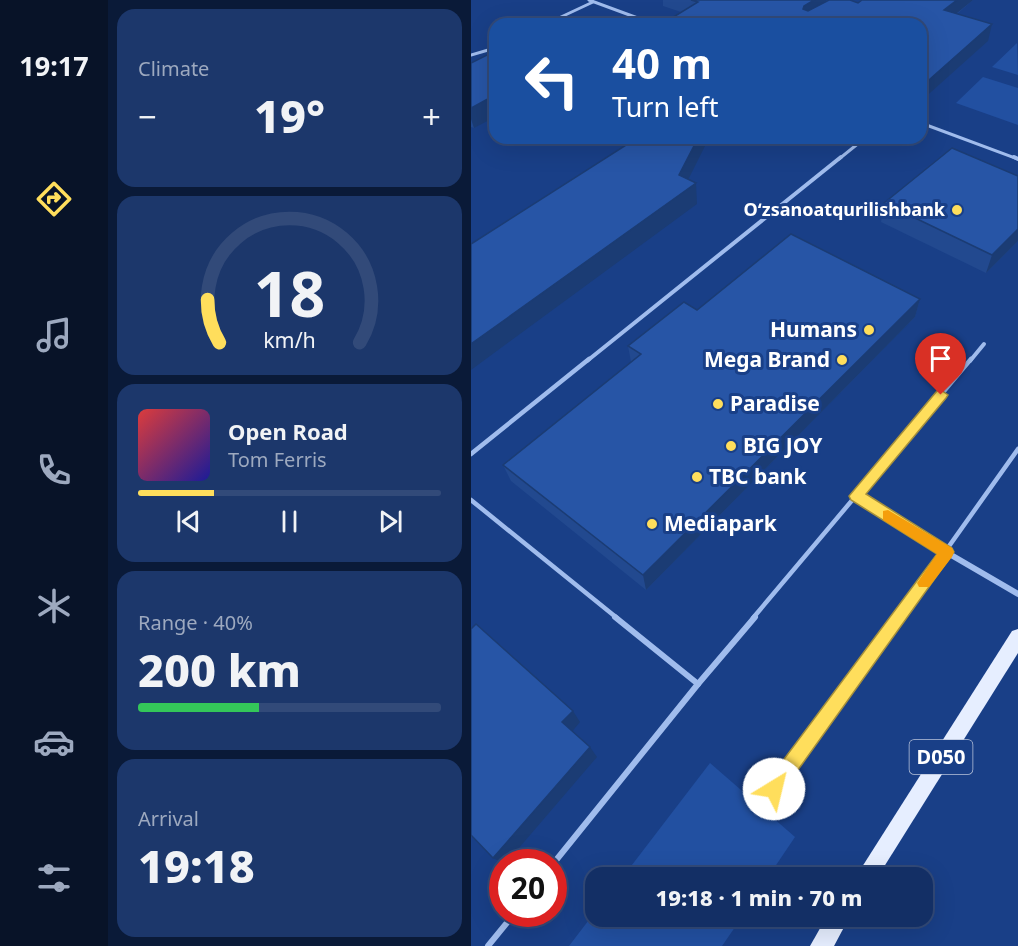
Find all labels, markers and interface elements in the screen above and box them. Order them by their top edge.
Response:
text: 40 m [612,34,712,91]
icon: left [513,42,591,120]
text: 19:17 [19,47,89,84]
text: Climate [138,55,209,82]
text: 19° [254,85,325,146]
text: Turn left [612,88,718,125]
text: − [138,94,157,139]
text: + [422,94,441,139]
icon: directions [33,178,75,220]
place label: Oʻzsanoatqurilishbank [744,197,946,221]
marker: Oʻzsanoatqurilishbank [950,203,964,217]
text: 18 [254,250,325,335]
icon: music [33,314,75,356]
place label: Humans [770,315,857,343]
marker: Humans [862,323,876,337]
text: km/h [263,325,316,354]
pin [915,333,966,395]
icon: arrive [924,342,957,375]
place label: Mega Brand [704,345,830,373]
marker: Mega Brand [835,353,849,367]
place label: Paradise [730,389,820,417]
marker: Paradise [711,397,725,411]
text: Open Road [228,416,348,446]
place label: BIG JOY [743,431,823,459]
marker: BIG JOY [724,439,738,453]
text: Tom Ferris [228,446,327,473]
icon: phone [33,449,75,491]
place label: TBC bank [709,462,808,490]
marker: TBC bank [690,470,704,484]
icon: previous [172,505,205,538]
icon: pause [273,505,306,538]
icon: next [374,505,407,538]
place label: Mediapark [664,509,778,537]
marker: Mediapark [645,517,659,531]
icon: climate [33,585,75,627]
text: Range · 40% [138,609,253,636]
text: 200 km [138,639,301,700]
icon: car [33,721,75,763]
road number: D050 [909,740,973,774]
position arrow [742,757,806,821]
text: Arrival [138,805,199,832]
text: 19:18 [138,835,255,896]
speed limit sign: 20 [489,849,567,927]
icon: filters [33,857,75,899]
text: 19:18 · 1 min · 70 m [656,882,862,912]

